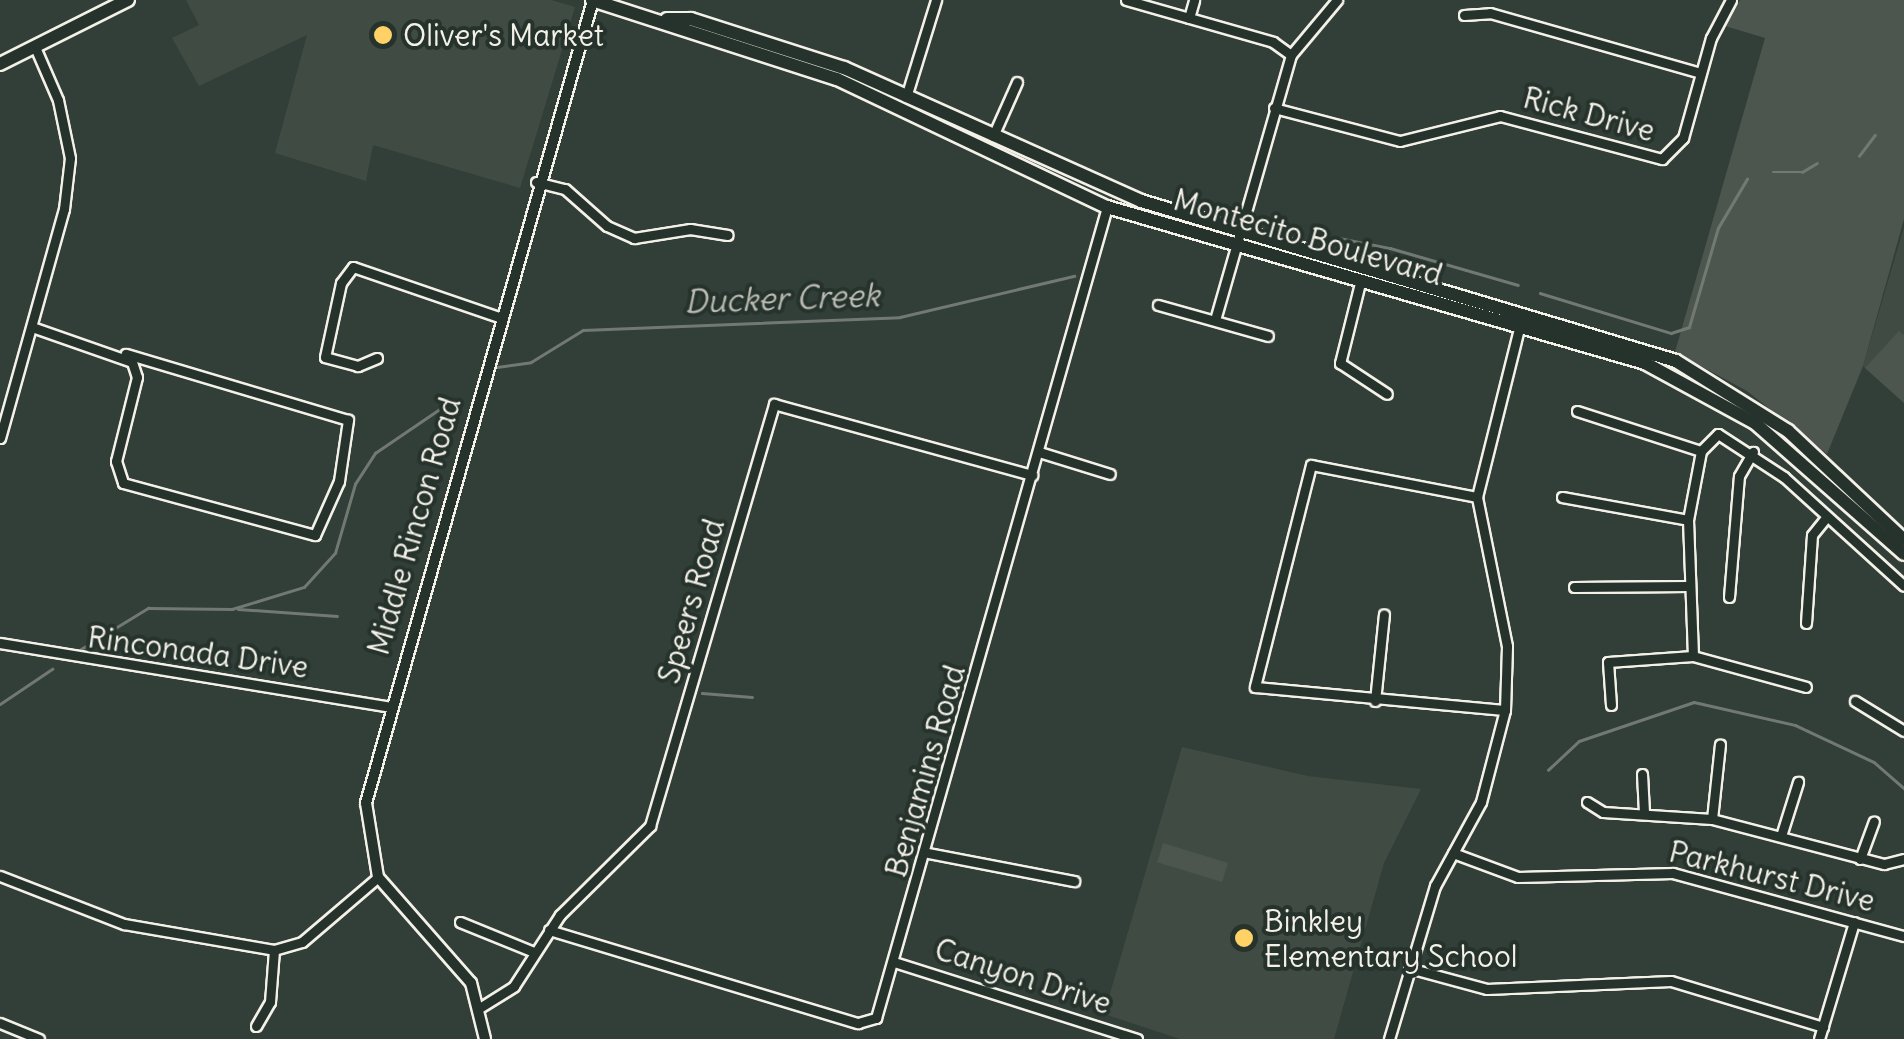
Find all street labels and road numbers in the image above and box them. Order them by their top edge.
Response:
street label: Rick Drive [1519,79,1659,149]
street label: Montecito Boulevard [1169,181,1447,293]
street label: Middle Rincon Road [360,393,468,659]
street label: Speers Road [650,515,732,687]
street label: Rinconada Drive [85,619,311,685]
street label: Benjamins Road [878,661,972,881]
street label: Parkhurst Drive [1665,833,1879,919]
street label: Canyon Drive [930,931,1116,1021]

